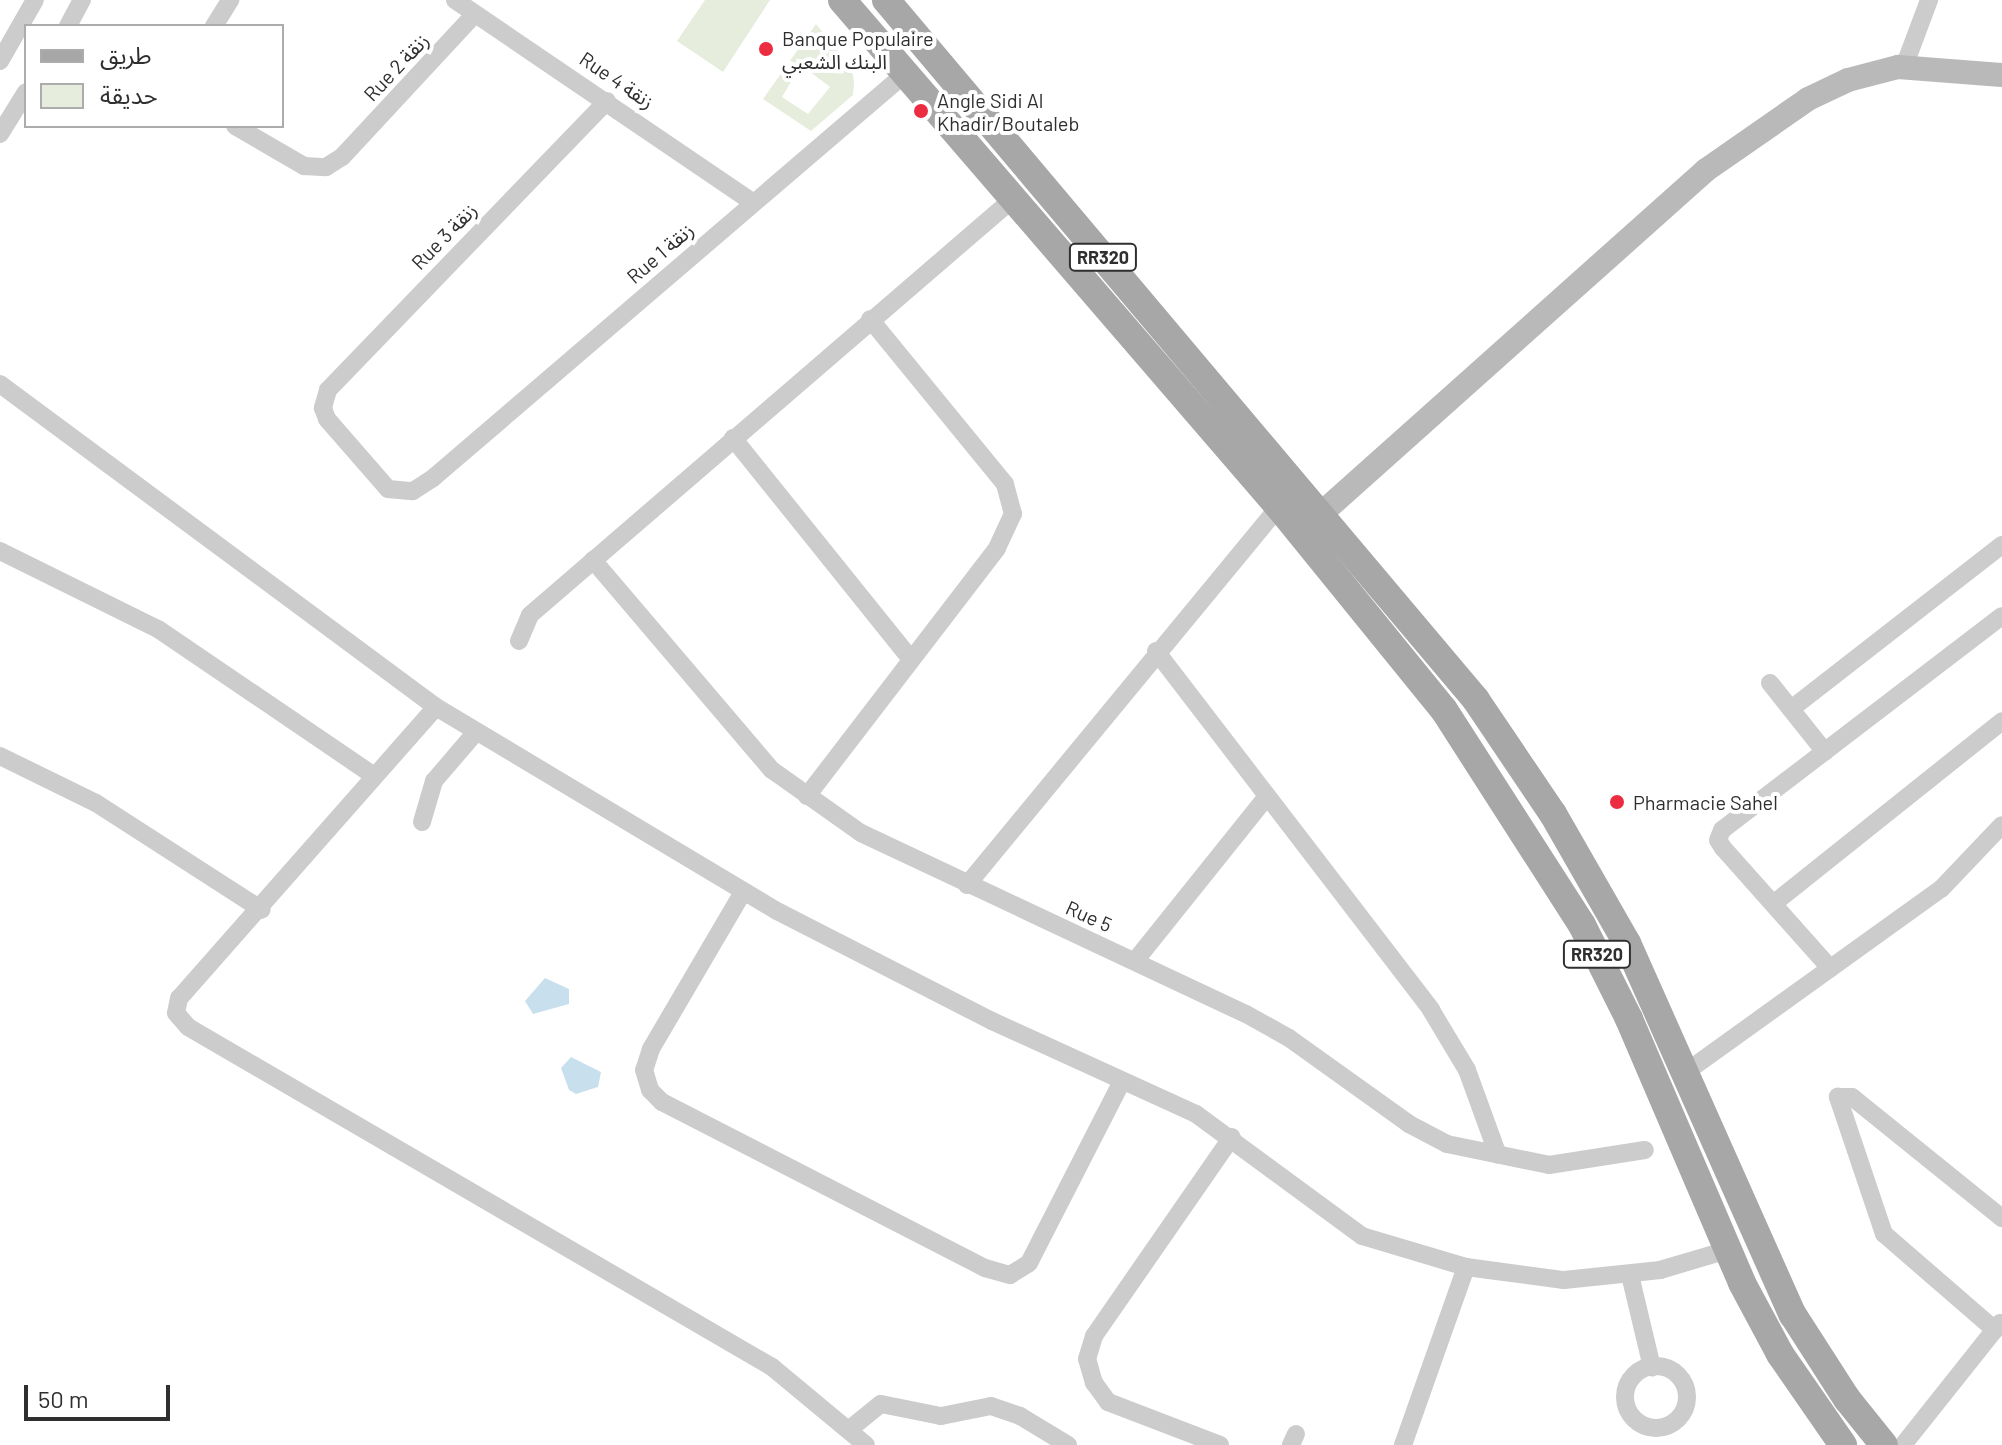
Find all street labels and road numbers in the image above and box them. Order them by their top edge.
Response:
street label: Rue 2 زنقة [359,28,433,106]
street label: Rue 4 زنقة [575,46,659,114]
street label: Rue 3 زنقة [406,198,482,274]
street label: Rue 1 زنقة [622,218,698,288]
road number: RR320 [1067,243,1139,271]
street label: Rue 5 [1062,895,1116,937]
road number: RR320 [1561,940,1633,968]

